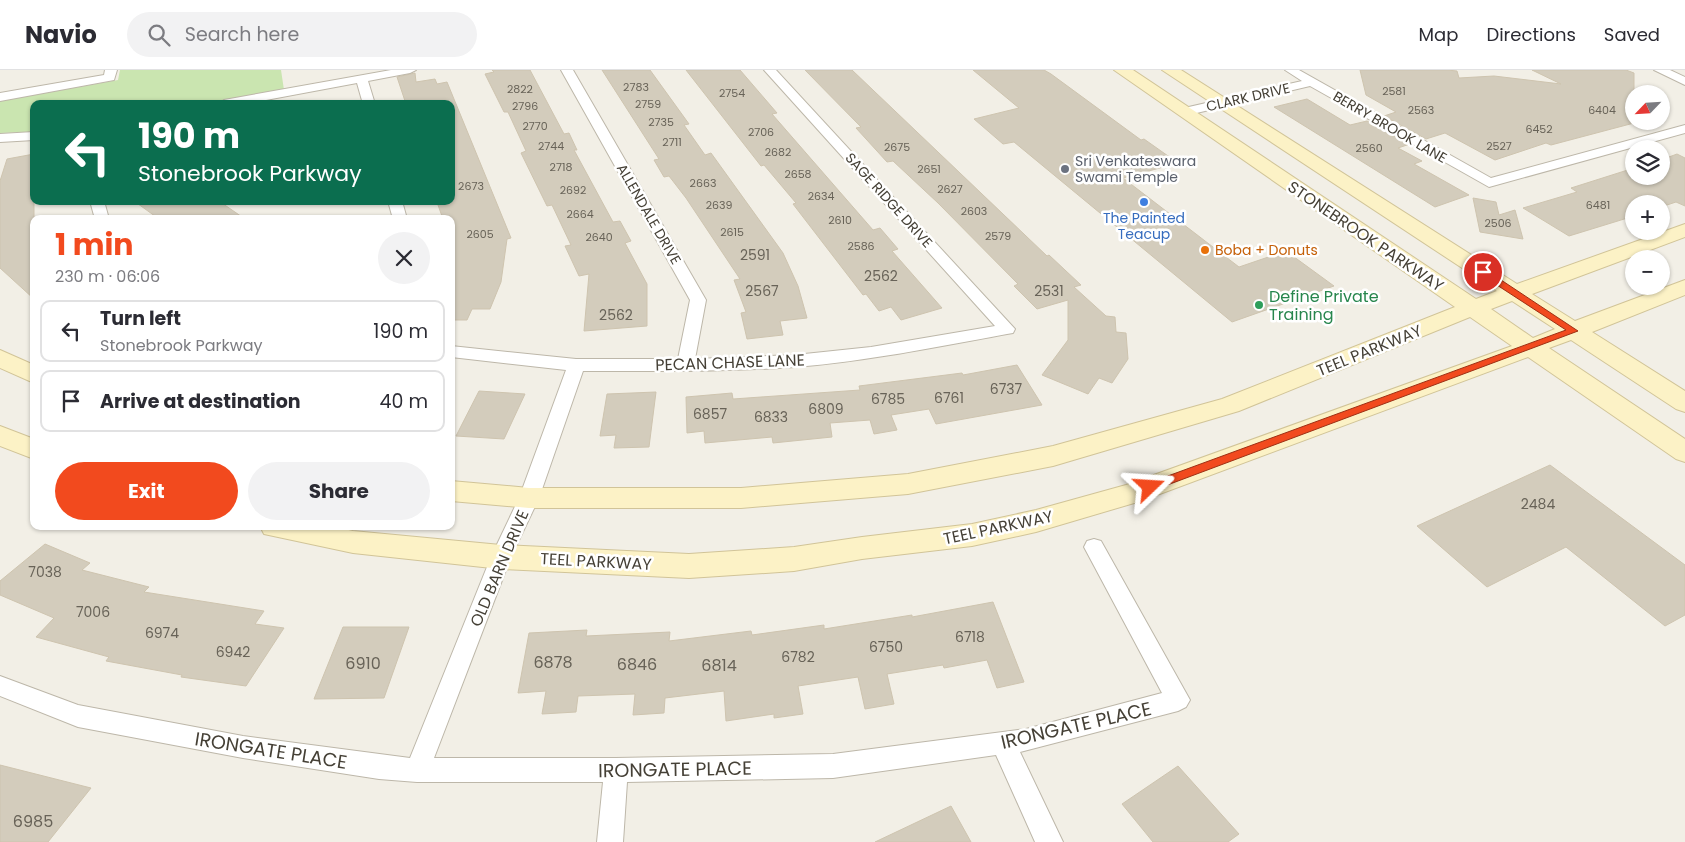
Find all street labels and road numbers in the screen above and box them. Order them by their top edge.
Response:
street label: CLARK DRIVE [1204,78,1292,116]
street label: BERRY BROOK LANE [1329,86,1451,168]
street label: SAGE RIDGE DRIVE [841,148,937,252]
street label: ALLENDALE DRIVE [612,160,686,268]
street label: STONEBROOK PARKWAY [1283,176,1449,298]
street label: TEEL PARKWAY [1313,319,1426,382]
street label: PECAN CHASE LANE [655,348,805,377]
street label: TEEL PARKWAY [941,505,1056,550]
street label: OLD BARN DRIVE [464,506,534,630]
street label: TEEL PARKWAY [540,547,653,576]
street label: IRONGATE PLACE [998,695,1154,756]
street label: IRONGATE PLACE [193,725,349,776]
street label: IRONGATE PLACE [598,755,752,784]

